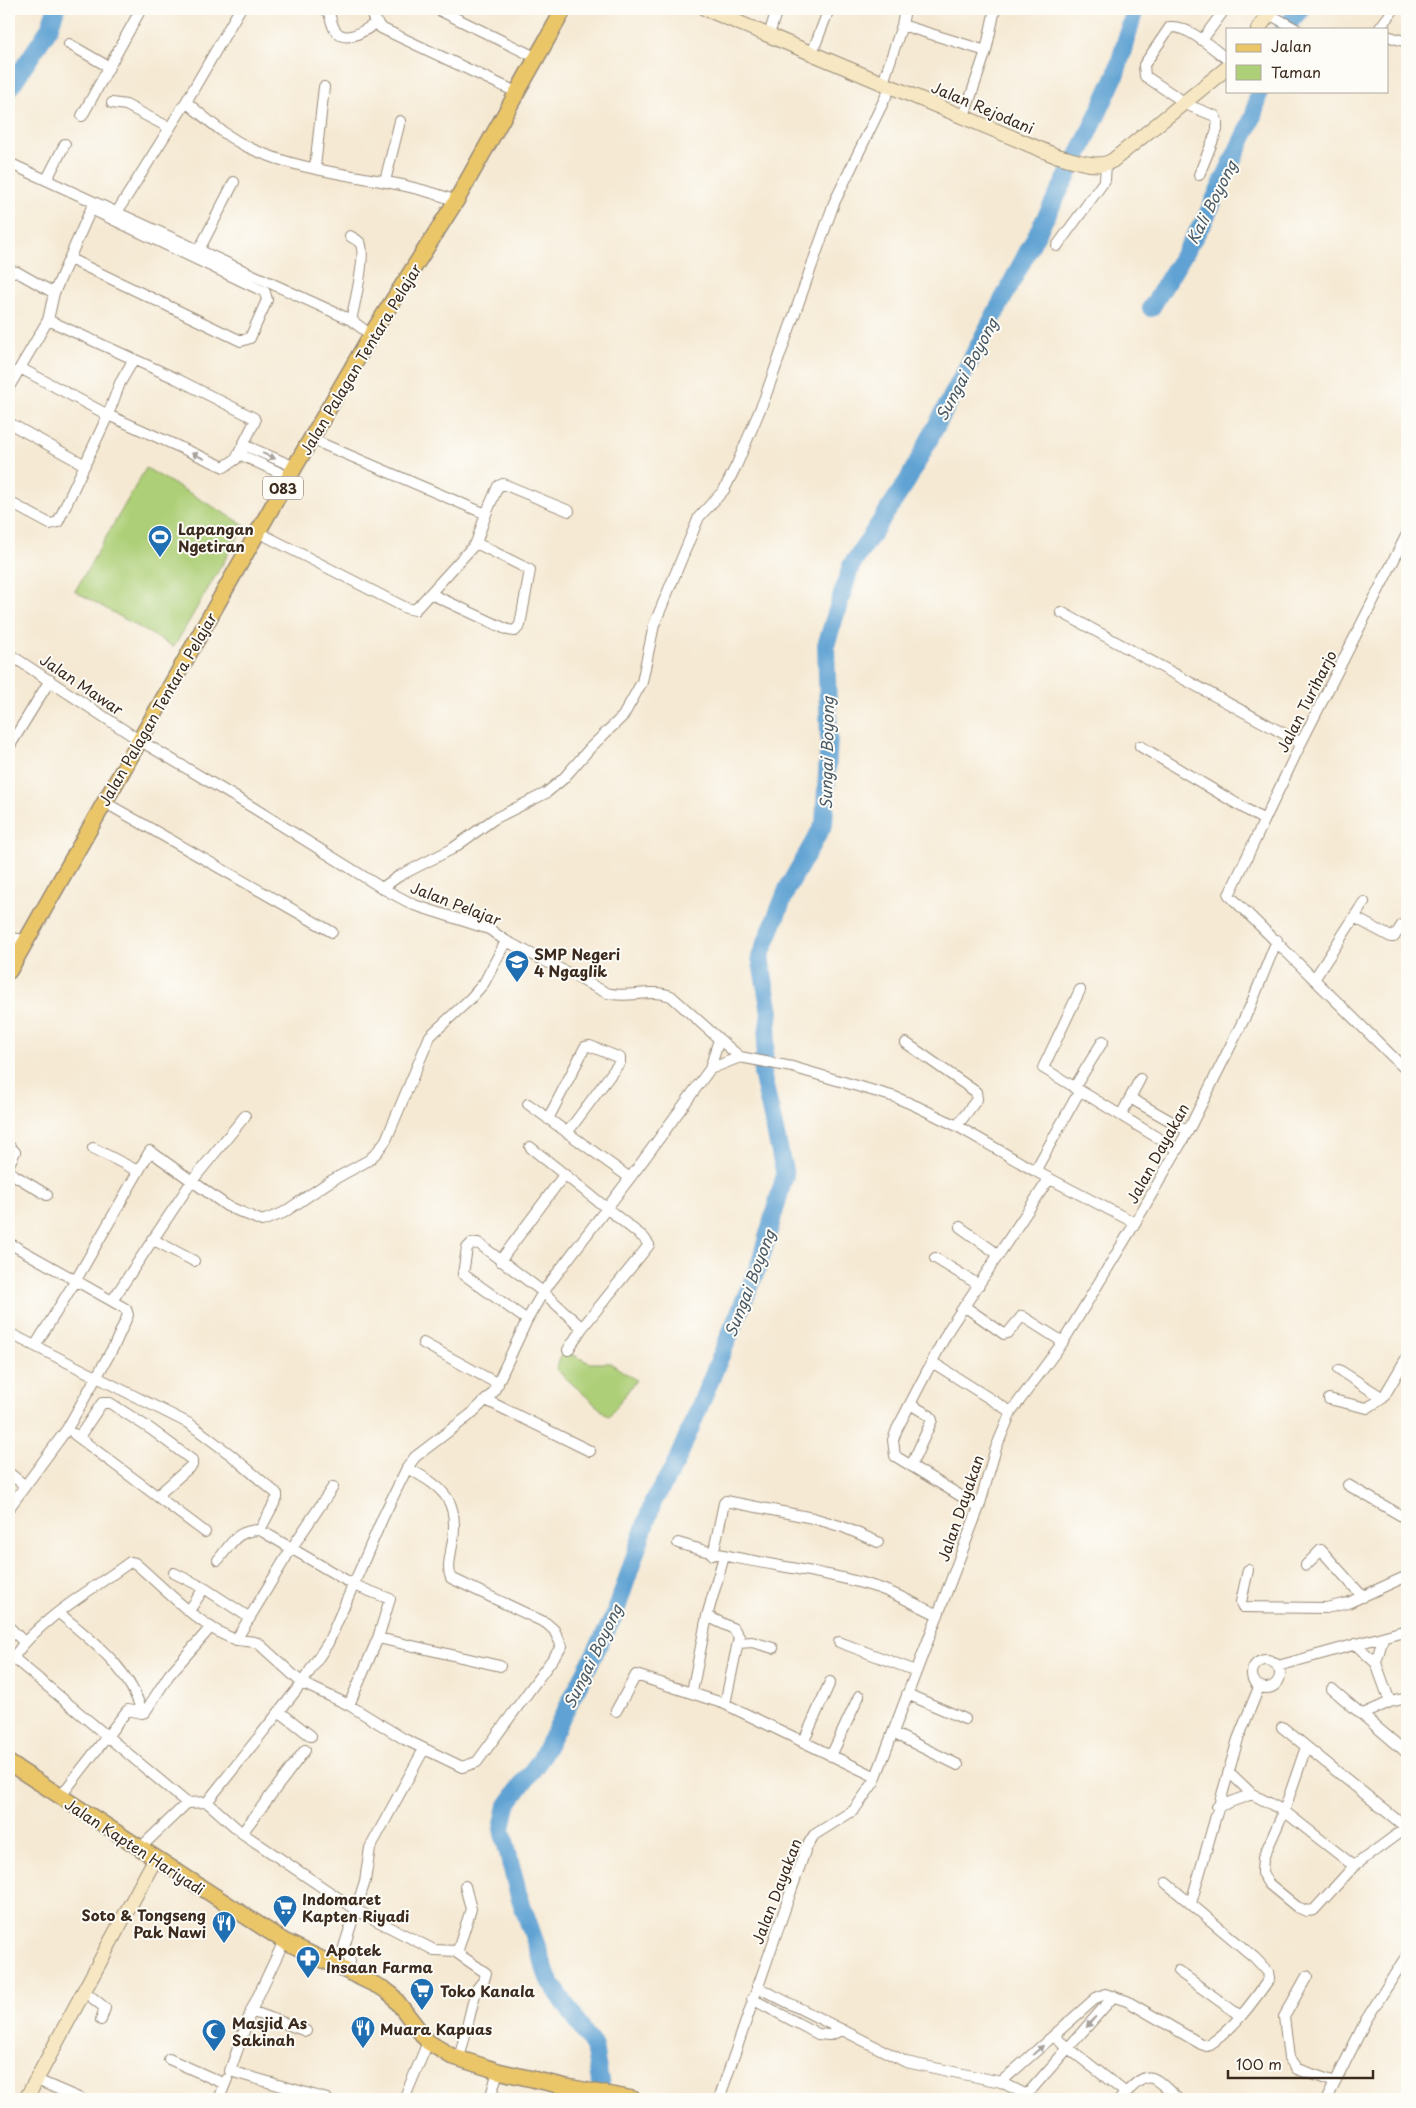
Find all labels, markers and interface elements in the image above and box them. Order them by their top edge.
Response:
legend [1226,28,1388,92]
text: Jalan [1271,34,1312,57]
text: Taman [1271,60,1321,83]
street label: Jalan Rejodani [928,75,1038,139]
water label: Kali Boyong [1180,155,1243,248]
street label: Jalan Palagan Tentara Pelajar [293,259,427,459]
water label: Sungai Boyong [929,312,1004,425]
one-way arrow [191,451,205,459]
one-way arrow [262,452,276,460]
road number: 083 [263,476,303,499]
place label: Lapangan Ngetiran [178,517,254,557]
sports icon: Lapangan Ngetiran [147,524,173,558]
street label: Jalan Palagan Tentara Pelajar [92,608,222,810]
street label: Jalan Turiharjo [1270,646,1342,756]
street label: Jalan Mawar [36,648,128,720]
water label: Sungai Boyong [813,695,839,810]
street label: Jalan Pelajar [407,875,505,931]
place label: SMP Negeri 4 Ngaglik [534,942,620,982]
school or university icon: SMP Negeri 4 Ngaglik [504,949,530,983]
street label: Jalan Dayakan [1120,1099,1194,1207]
water label: Sungai Boyong [717,1225,781,1340]
street label: Jalan Dayakan [931,1452,989,1564]
water label: Sungai Boyong [556,1599,628,1712]
street label: Jalan Kapten Hariyadi [60,1792,210,1900]
street label: Jalan Dayakan [745,1835,807,1947]
place label: Indomaret Kapten Riyadi [302,1887,409,1927]
supermarket icon: Indomaret Kapten Riyadi [272,1894,298,1928]
place label: Soto & Tongseng Pak Nawi [81,1903,206,1943]
restaurant icon: Soto & Tongseng Pak Nawi [211,1910,237,1944]
place label: Apotek Insaan Farma [326,1938,434,1978]
pharmacy icon: Apotek Insaan Farma [295,1945,321,1979]
supermarket icon: Toko Kanala [409,1977,435,2011]
place label: Toko Kanala [440,1979,535,2002]
place label: Masjid As Sakinah [232,2011,307,2051]
restaurant icon: Muara Kapuas [350,2015,376,2049]
one-way arrow [1085,2016,1097,2028]
place label: Muara Kapuas [380,2017,492,2040]
mosque icon: Masjid As Sakinah [201,2018,227,2052]
one-way arrow [1031,2044,1043,2056]
scale bar [1228,2048,1374,2080]
text: 100 m [1236,2052,1282,2075]

